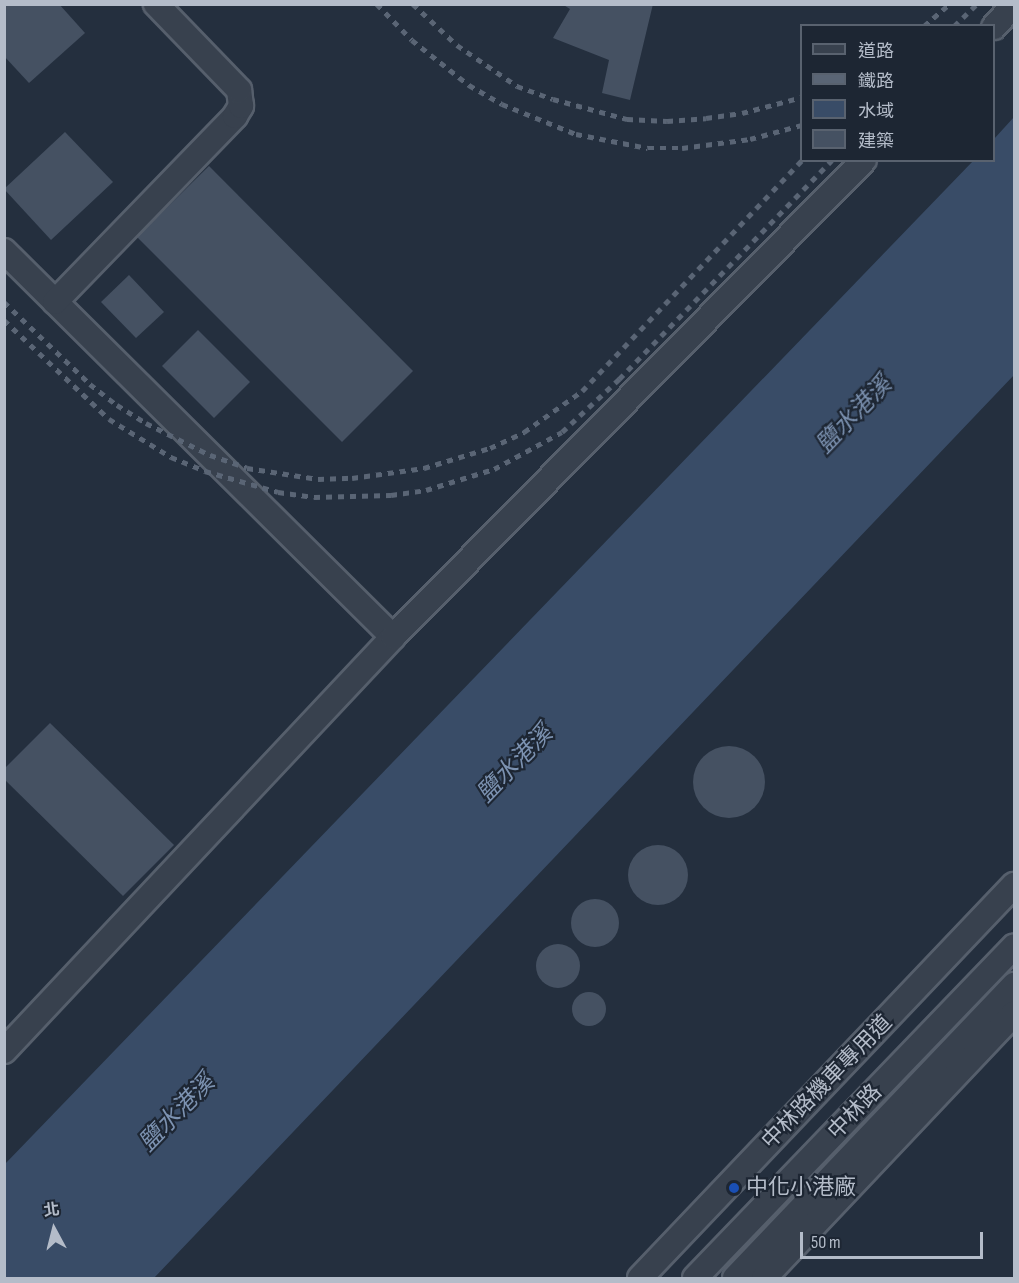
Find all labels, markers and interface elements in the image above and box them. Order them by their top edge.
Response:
legend [800,24,995,162]
text: 道路 [858,41,894,62]
text: 鐵路 [858,71,894,92]
text: 水域 [858,101,894,122]
text: 建築 [858,131,894,152]
water label: 鹽水港溪 [810,370,898,460]
water label: 鹽水港溪 [471,719,559,809]
street label: 中林路機車專用道 [756,1010,898,1154]
water label: 鹽水港溪 [133,1068,221,1158]
street label: 中林路 [823,1079,887,1145]
place label: 中化小港廠 [746,1175,856,1201]
marker: 中化小港廠 [727,1181,741,1195]
north arrow [24,1199,84,1259]
text: 北 [43,1200,61,1221]
scale bar [803,1220,986,1258]
text: 50 m [811,1232,841,1253]

